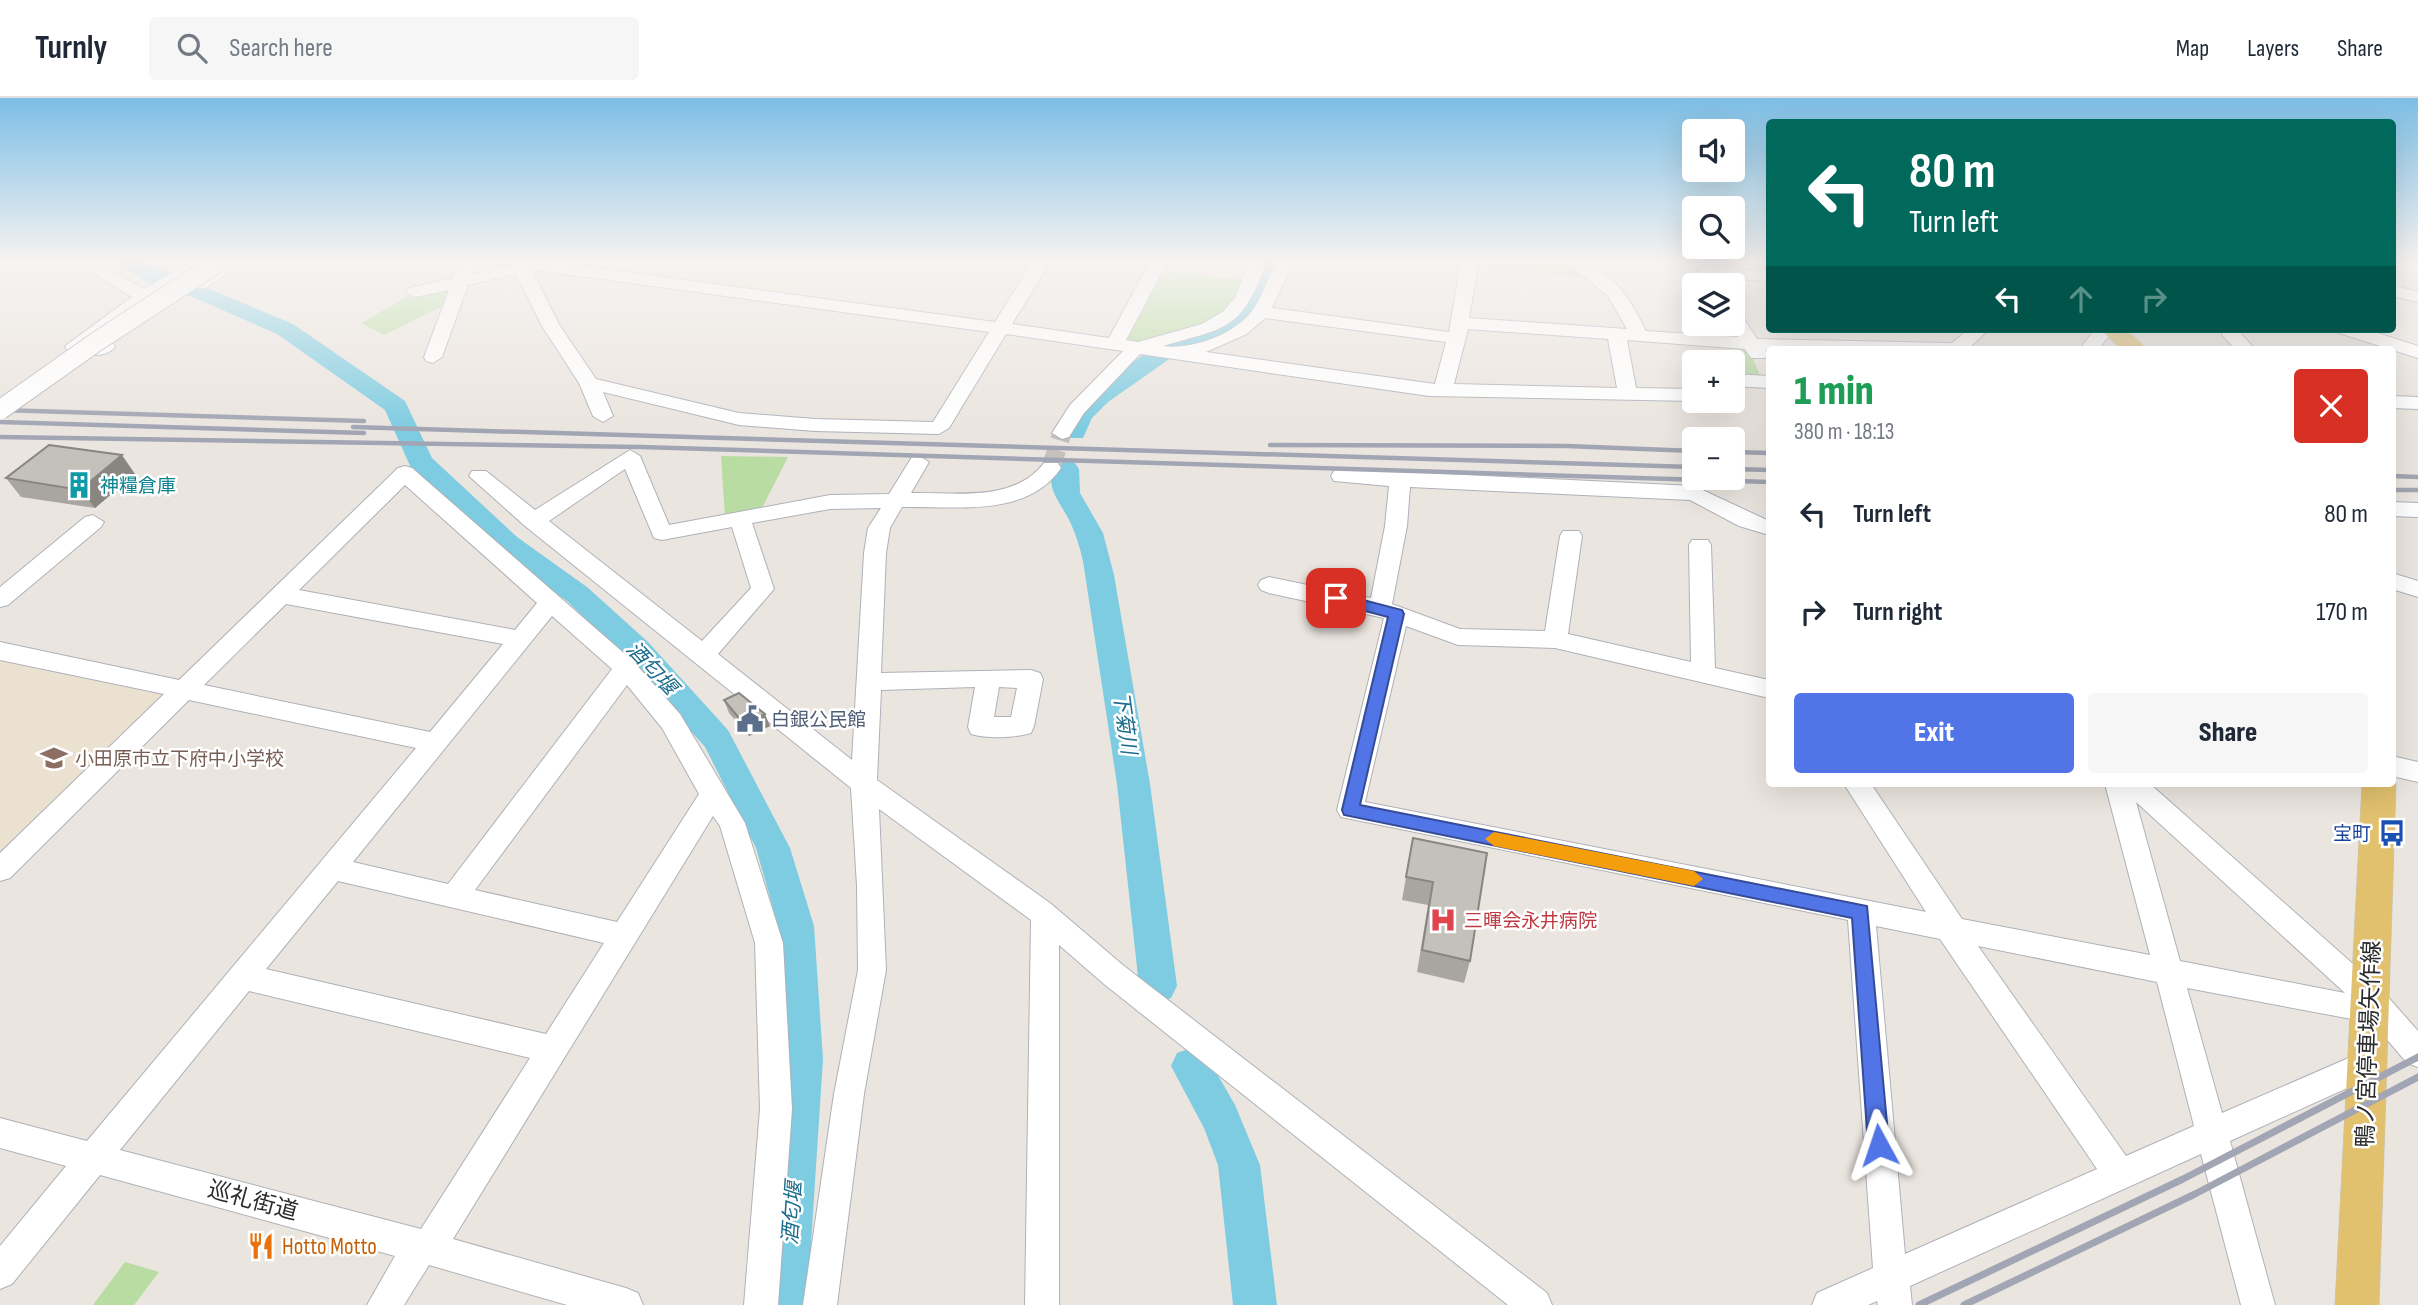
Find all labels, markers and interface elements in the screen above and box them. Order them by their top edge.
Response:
search box [149,17,639,80]
text: Turnly [35,28,107,68]
icon: search [173,29,211,67]
text: Search here [229,33,333,64]
text: Map [2176,34,2209,63]
text: Layers [2247,34,2299,63]
text: Share [2337,34,2383,63]
map controls [1682,119,1745,490]
button: sound [1682,119,1745,182]
text: 80 m [1909,143,1996,202]
icon: left [1794,147,1885,238]
button: search [1682,196,1745,259]
text: Turn left [1909,203,1999,242]
button: layers [1682,273,1745,336]
icon: left [1989,280,2027,318]
icon: ahead [2062,280,2100,318]
icon: right [2135,280,2173,318]
button: + [1682,350,1745,413]
text: 1 min [1794,366,1874,417]
button: close [2294,369,2368,443]
text: 380 m · 18:13 [1794,418,1894,446]
button: − [1682,427,1745,490]
building icon: 神糧倉庫 [64,470,94,500]
place label: 神糧倉庫 [100,475,176,498]
icon: left [1794,495,1832,533]
text: Turn left [1853,499,1931,530]
text: 80 m [2324,499,2368,530]
pin [1306,568,1366,628]
icon: arrive [1317,579,1355,617]
icon: right [1794,593,1832,631]
text: Turn right [1853,597,1942,628]
text: 170 m [2316,597,2368,628]
water label: 酒匂堰 [621,637,685,703]
water label: 下菊川 [1108,690,1142,758]
button: Exit [1794,693,2074,773]
button: Share [2088,693,2368,773]
public building icon: 白銀公民館 [735,704,765,734]
place label: 白銀公民館 [771,709,866,732]
school or university icon: 小田原市立下府中小学校 [39,743,69,773]
place label: 小田原市立下府中小学校 [75,748,284,771]
bus stop icon: 宝町 [2377,818,2407,848]
place label: 宝町 [2333,823,2371,846]
hospital icon: 三暉会永井病院 [1428,905,1458,935]
place label: 三暉会永井病院 [1464,910,1597,933]
street label: 鴨ノ宮停車場矢作線 [2351,940,2387,1148]
position arrow [1842,1108,1916,1182]
street label: 巡礼街道 [205,1176,301,1226]
water label: 酒匂堰 [778,1177,807,1245]
restaurant icon: Hotto Motto [246,1231,276,1261]
place label: Hotto Motto [282,1233,377,1261]

